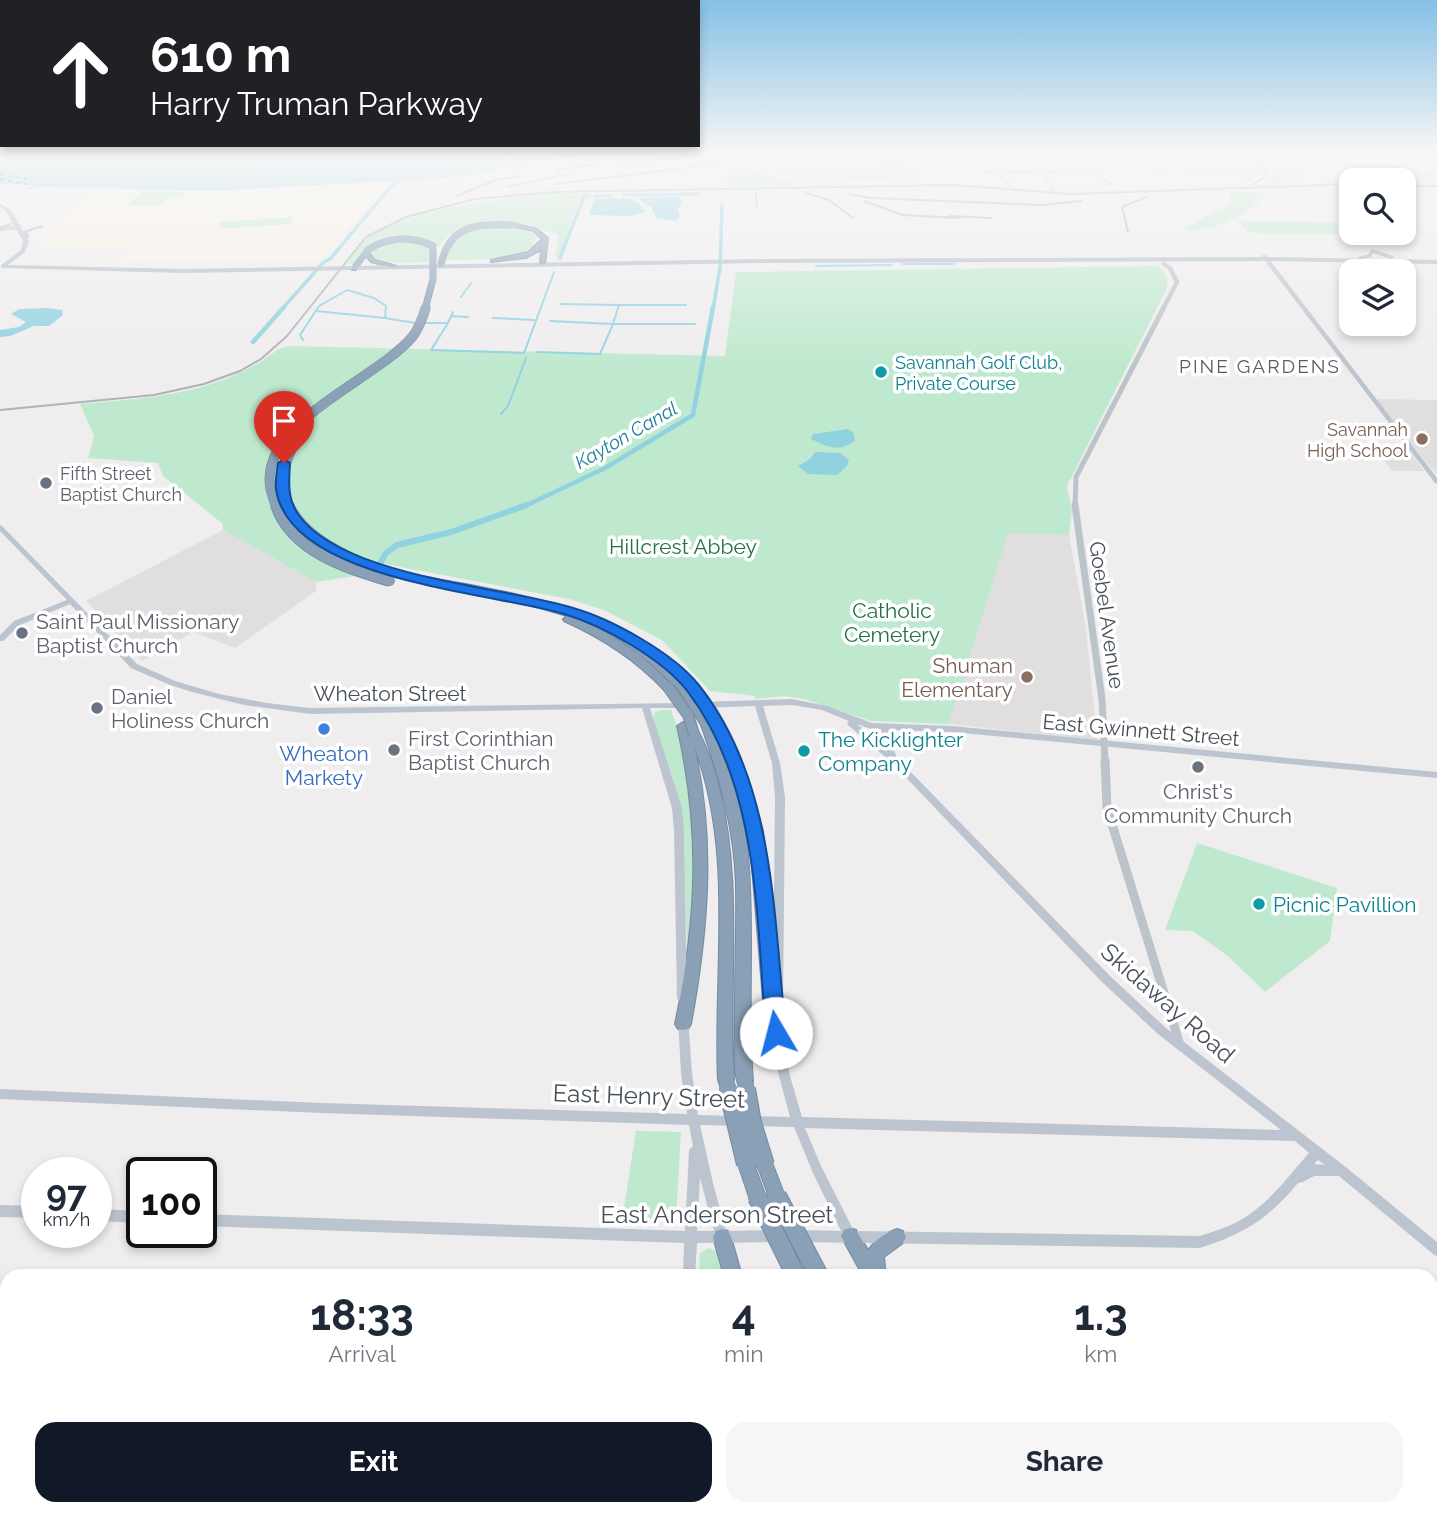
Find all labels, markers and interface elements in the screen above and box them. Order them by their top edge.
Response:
text: 610 m [150,26,291,83]
icon: ahead [35,28,126,119]
text: Harry Truman Parkway [150,85,483,122]
map controls [1339,168,1416,336]
button: search [1339,168,1416,245]
button: layers [1339,259,1416,336]
place label: Savannah Golf Club, Private Course [895,352,1062,394]
district label: PINE GARDENS [1179,355,1341,377]
marker: Savannah Golf Club, Private Course [873,364,889,380]
pin [254,391,314,463]
water label: Kayton Canal [571,397,681,473]
icon: arrive [265,402,303,440]
place label: Savannah High School [1307,419,1408,461]
marker: Savannah High School [1414,431,1430,447]
place label: Fifth Street Baptist Church [60,463,182,505]
marker: Fifth Street Baptist Church [38,475,54,491]
park label: Hillcrest Abbey [609,534,757,559]
street label: Goebel Avenue [1084,540,1130,690]
park label: Catholic Cemetery [844,598,940,647]
place label: Saint Paul Missionary Baptist Church [36,609,239,658]
marker: Saint Paul Missionary Baptist Church [14,625,30,641]
place label: Shuman Elementary [901,653,1013,702]
marker: Shuman Elementary [1019,669,1035,685]
street label: Wheaton Street [313,681,467,706]
place label: Daniel Holiness Church [111,684,269,733]
marker: Daniel Holiness Church [89,700,105,716]
street label: East Gwinnett Street [1041,709,1241,751]
marker: Wheaton Markety [316,721,332,737]
place label: First Corinthian Baptist Church [408,726,553,775]
place label: The Kicklighter Company [818,727,964,776]
place label: Wheaton Markety [279,741,369,790]
marker: First Corinthian Baptist Church [386,742,402,758]
marker: The Kicklighter Company [796,743,812,759]
marker: Christ's Community Church [1190,759,1206,775]
place label: Christ's Community Church [1104,779,1292,828]
place label: Picnic Pavillion [1273,892,1416,917]
marker: Picnic Pavillion [1251,896,1267,912]
street label: Skidaway Road [1095,937,1241,1069]
position arrow [739,996,813,1070]
street label: East Henry Street [552,1078,746,1114]
speed limit sign: 100 [126,1157,217,1248]
text: 97 [46,1173,87,1214]
street label: East Anderson Street [601,1200,833,1229]
text: km/h [43,1209,90,1230]
text: 18:33 [310,1291,414,1340]
text: 4 [732,1291,756,1340]
text: 1.3 [1074,1291,1128,1340]
text: Arrival [328,1340,396,1367]
text: min [724,1340,764,1367]
text: km [1084,1340,1117,1367]
button: Exit [35,1422,712,1502]
button: Share [726,1422,1403,1502]

